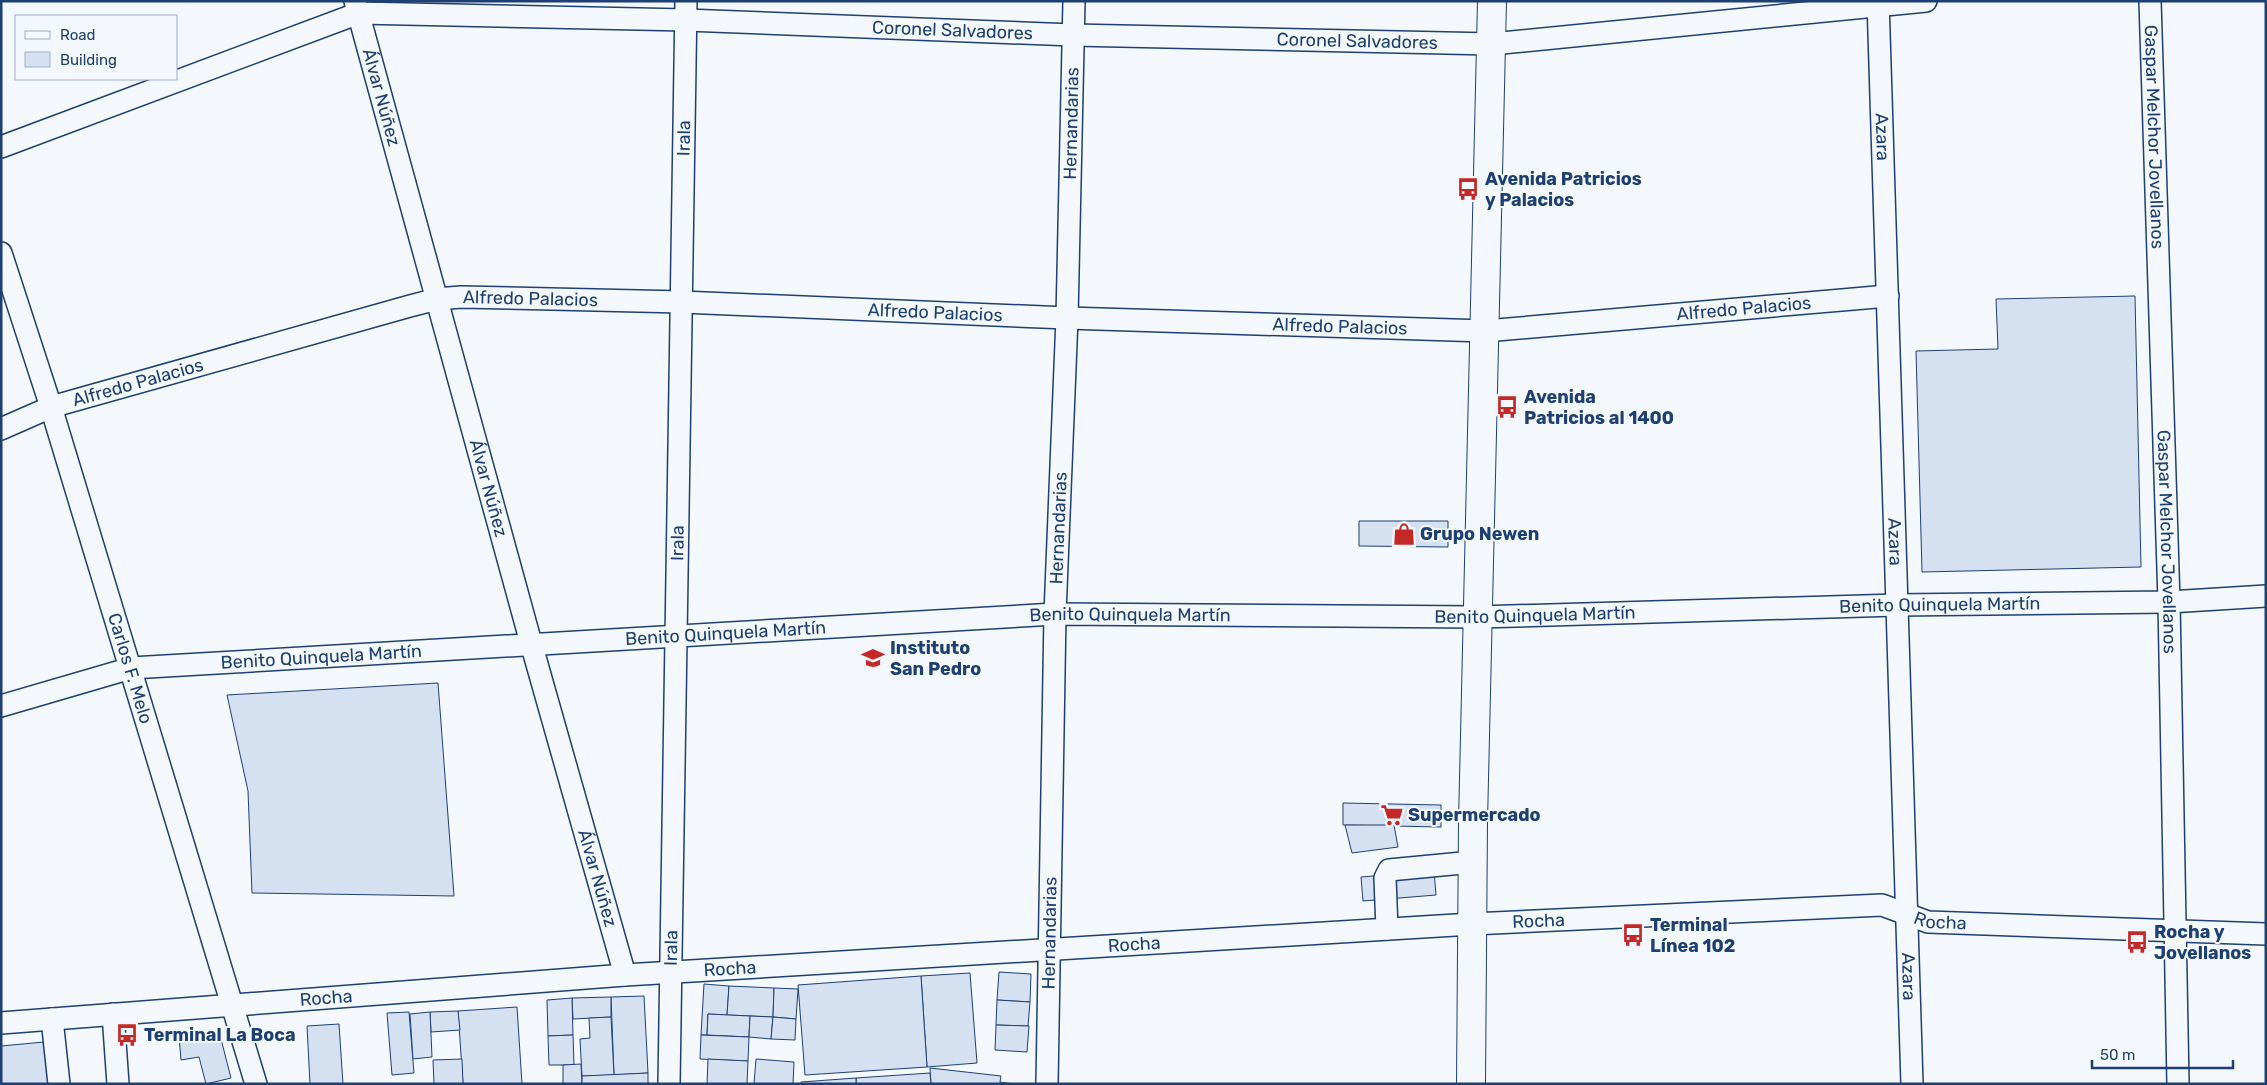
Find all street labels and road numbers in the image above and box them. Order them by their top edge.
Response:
street label: Coronel Salvadores [871,16,1033,44]
street label: Gaspar Melchor Jovellanos [2140,25,2169,249]
street label: Coronel Salvadores [1276,28,1438,54]
street label: Álvar Núñez [358,46,405,149]
street label: Hernandarias [1059,67,1084,180]
street label: Azara [1871,113,1894,161]
street label: Irala [673,120,695,156]
street label: Alfredo Palacios [463,286,598,311]
street label: Alfredo Palacios [1676,292,1812,325]
street label: Alfredo Palacios [867,299,1003,326]
street label: Alfredo Palacios [1272,313,1408,340]
street label: Alfredo Palacios [70,354,206,411]
street label: Gaspar Melchor Jovellanos [2153,429,2181,654]
street label: Álvar Núñez [465,437,512,539]
street label: Hernandarias [1045,471,1072,585]
street label: Azara [1883,517,1907,566]
street label: Irala [666,525,689,561]
street label: Benito Quinquela Martín [1839,592,2041,618]
street label: Benito Quinquela Martín [1434,601,1636,628]
street label: Benito Quinquela Martín [1029,603,1231,626]
street label: Carlos F. Melo [103,610,157,726]
street label: Benito Quinquela Martín [624,616,827,650]
street label: Benito Quinquela Martín [220,640,422,674]
street label: Álvar Núñez [573,827,622,929]
street label: Hernandarias [1038,877,1062,989]
street label: Rocha [1911,907,1967,934]
street label: Rocha [1512,909,1565,933]
street label: Irala [660,930,682,966]
street label: Rocha [1107,932,1161,957]
street label: Azara [1897,952,1920,1001]
street label: Rocha [703,956,757,981]
street label: Rocha [299,985,353,1011]

